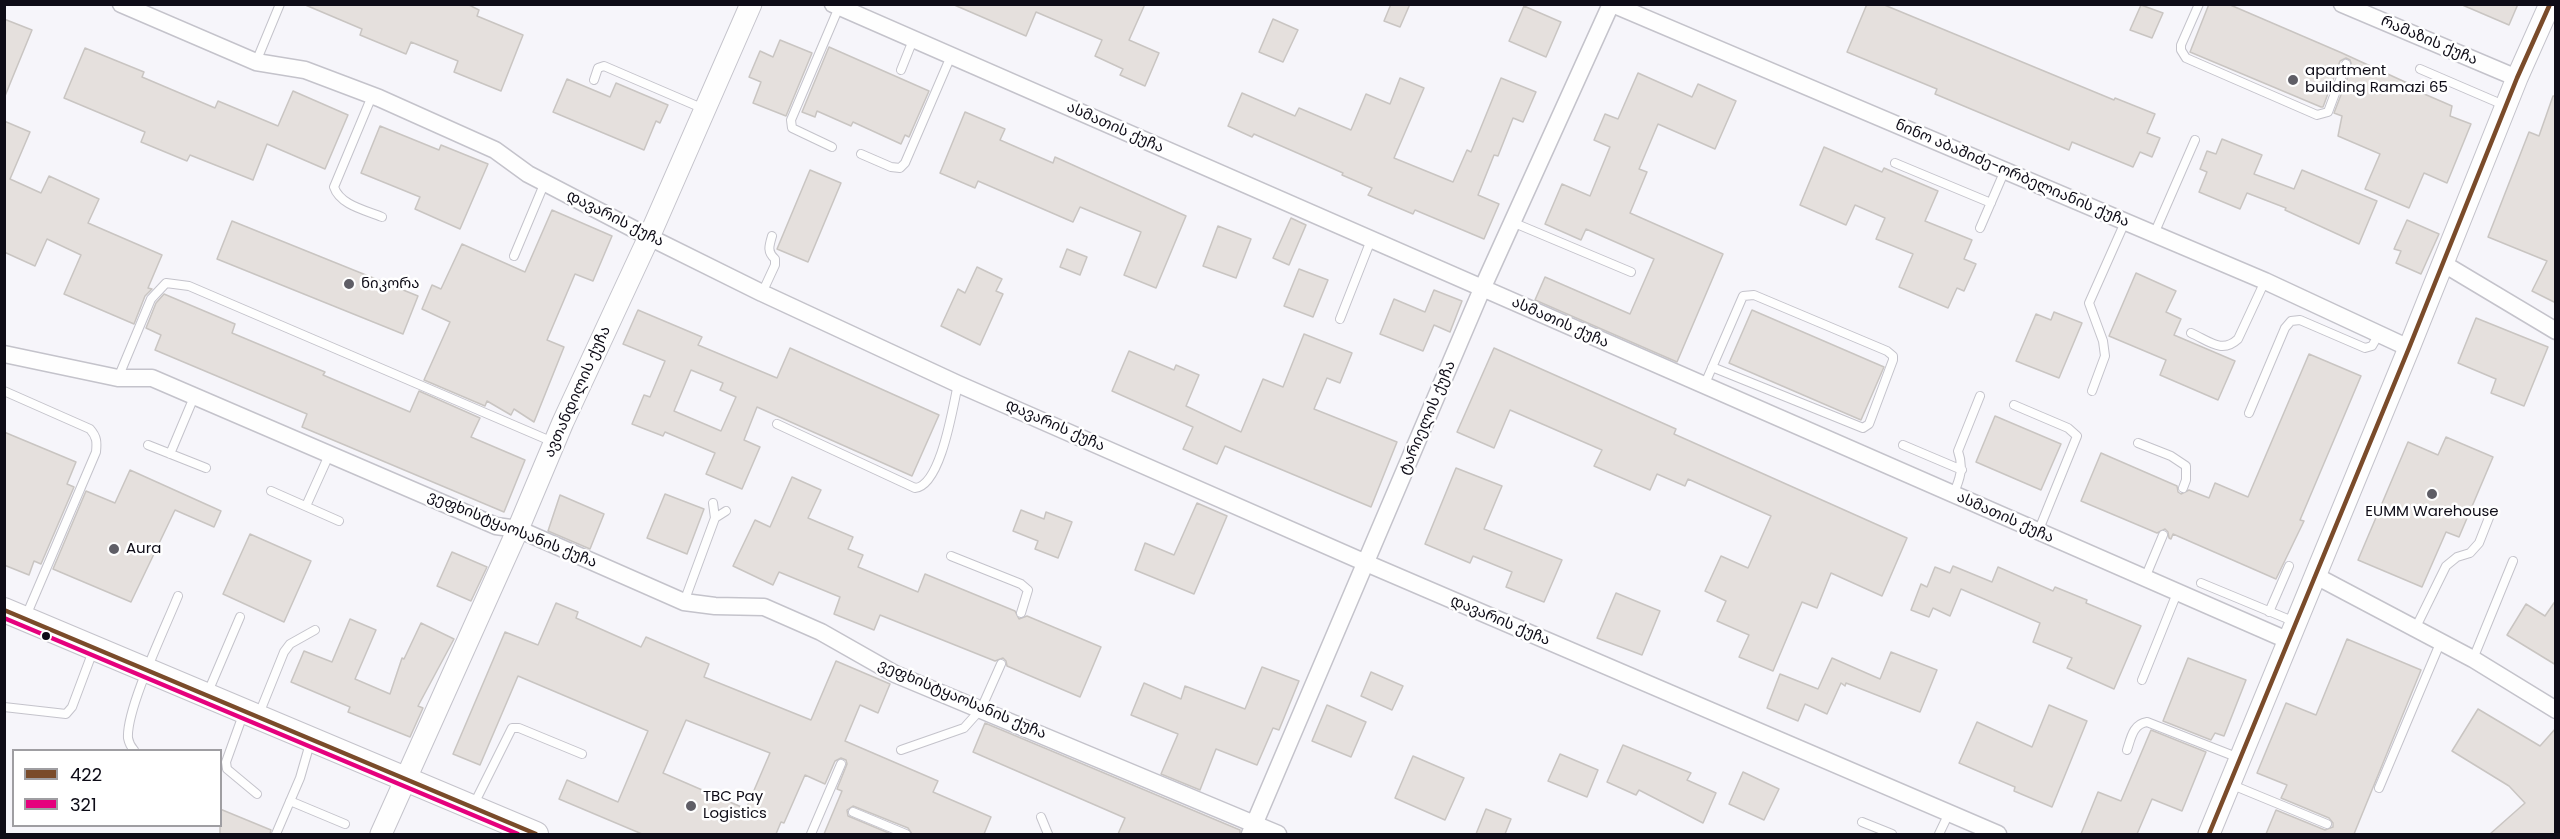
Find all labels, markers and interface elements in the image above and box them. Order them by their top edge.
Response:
street label: რამაზის ქუჩა [2378,13,2480,69]
place label: apartment building Ramazi 65 [2305,62,2448,97]
marker: apartment building Ramazi 65 [2286,73,2300,87]
street label: ასმათის ქუჩა [1064,99,1166,157]
street label: ნინო აბაშიძე-ორბელიანის ქუჩა [1892,116,2132,232]
street label: დავარის ქუჩა [563,187,667,251]
place label: ნიკორა [361,275,419,293]
marker: ნიკორა [342,277,356,291]
street label: ასმათის ქუჩა [1509,294,1611,352]
street label: ავთანდილის ქუჩა [541,324,615,460]
street label: ტარიელის ქუჩა [1396,358,1460,478]
street label: დავარის ქუჩა [1003,396,1107,456]
marker: EUMM Warehouse [2425,487,2439,501]
street label: ვეფხისტყაოსანის ქუჩა [425,488,599,572]
street label: ასმათის ქუჩა [1954,489,2056,547]
place label: EUMM Warehouse [2365,503,2499,521]
place label: Aura [126,540,161,558]
marker: Aura [107,542,121,556]
street label: დავარის ქუჩა [1447,592,1553,650]
unlabelled marker [40,630,52,642]
street label: ვეფხისტყაოსანის ქუჩა [875,656,1049,744]
legend [12,749,222,827]
text: 422 [70,762,102,787]
place label: TBC Pay Logistics [703,788,767,823]
text: 321 [70,792,97,817]
marker: TBC Pay Logistics [684,799,698,813]

